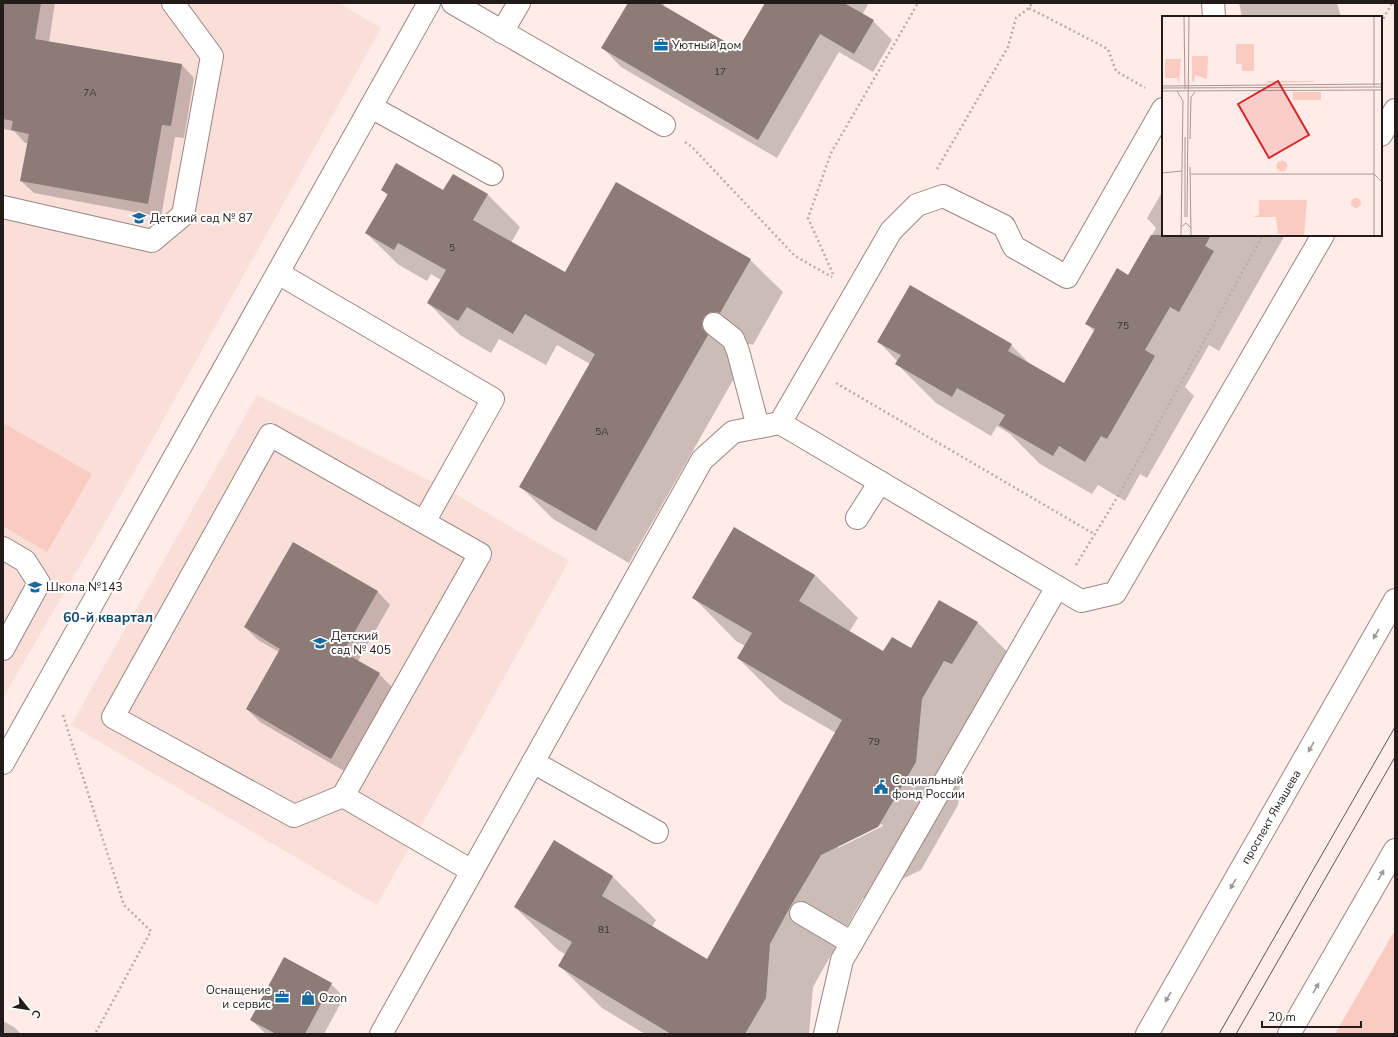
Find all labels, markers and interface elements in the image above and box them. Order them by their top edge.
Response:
inset map [1162,16,1382,236]
office icon: Уютный дом [653,37,669,53]
place label: Уютный дом [671,37,741,53]
house number: 17 [714,65,726,79]
house number: 7А [83,86,97,100]
school or university icon: Детский сад № 87 [131,210,147,226]
place label: Детский сад № 87 [150,210,253,226]
house number: 5 [449,241,455,255]
house number: 75 [1117,319,1129,333]
house number: 5А [595,425,609,439]
school or university icon: Школа №143 [27,579,43,595]
place label: Школа №143 [46,579,123,595]
district label: 60-й квартал [63,608,153,627]
place label: Детский сад № 405 [331,628,391,658]
one-way arrow [1372,628,1379,640]
school or university icon: Детский сад № 405 [312,635,328,651]
house number: 79 [868,735,880,749]
one-way arrow [1308,741,1315,753]
street label: проспект Ямашева [1237,767,1305,867]
place label: Социальный фонд России [892,772,965,802]
public building icon: Социальный фонд России [873,779,889,795]
one-way arrow [1377,869,1384,881]
one-way arrow [1229,878,1236,890]
house number: 81 [598,923,610,937]
place label: Оснащение и сервис [206,982,271,1012]
one-way arrow [1312,982,1319,994]
north arrow [8,989,48,1029]
office icon: Оснащение и сервис [274,989,290,1005]
shop icon: Ozon [300,990,316,1006]
place label: Ozon [319,990,347,1006]
one-way arrow [1165,991,1172,1003]
scale bar [1262,1003,1361,1029]
text: С [28,1007,45,1021]
text: 20 m [1268,1009,1296,1025]

